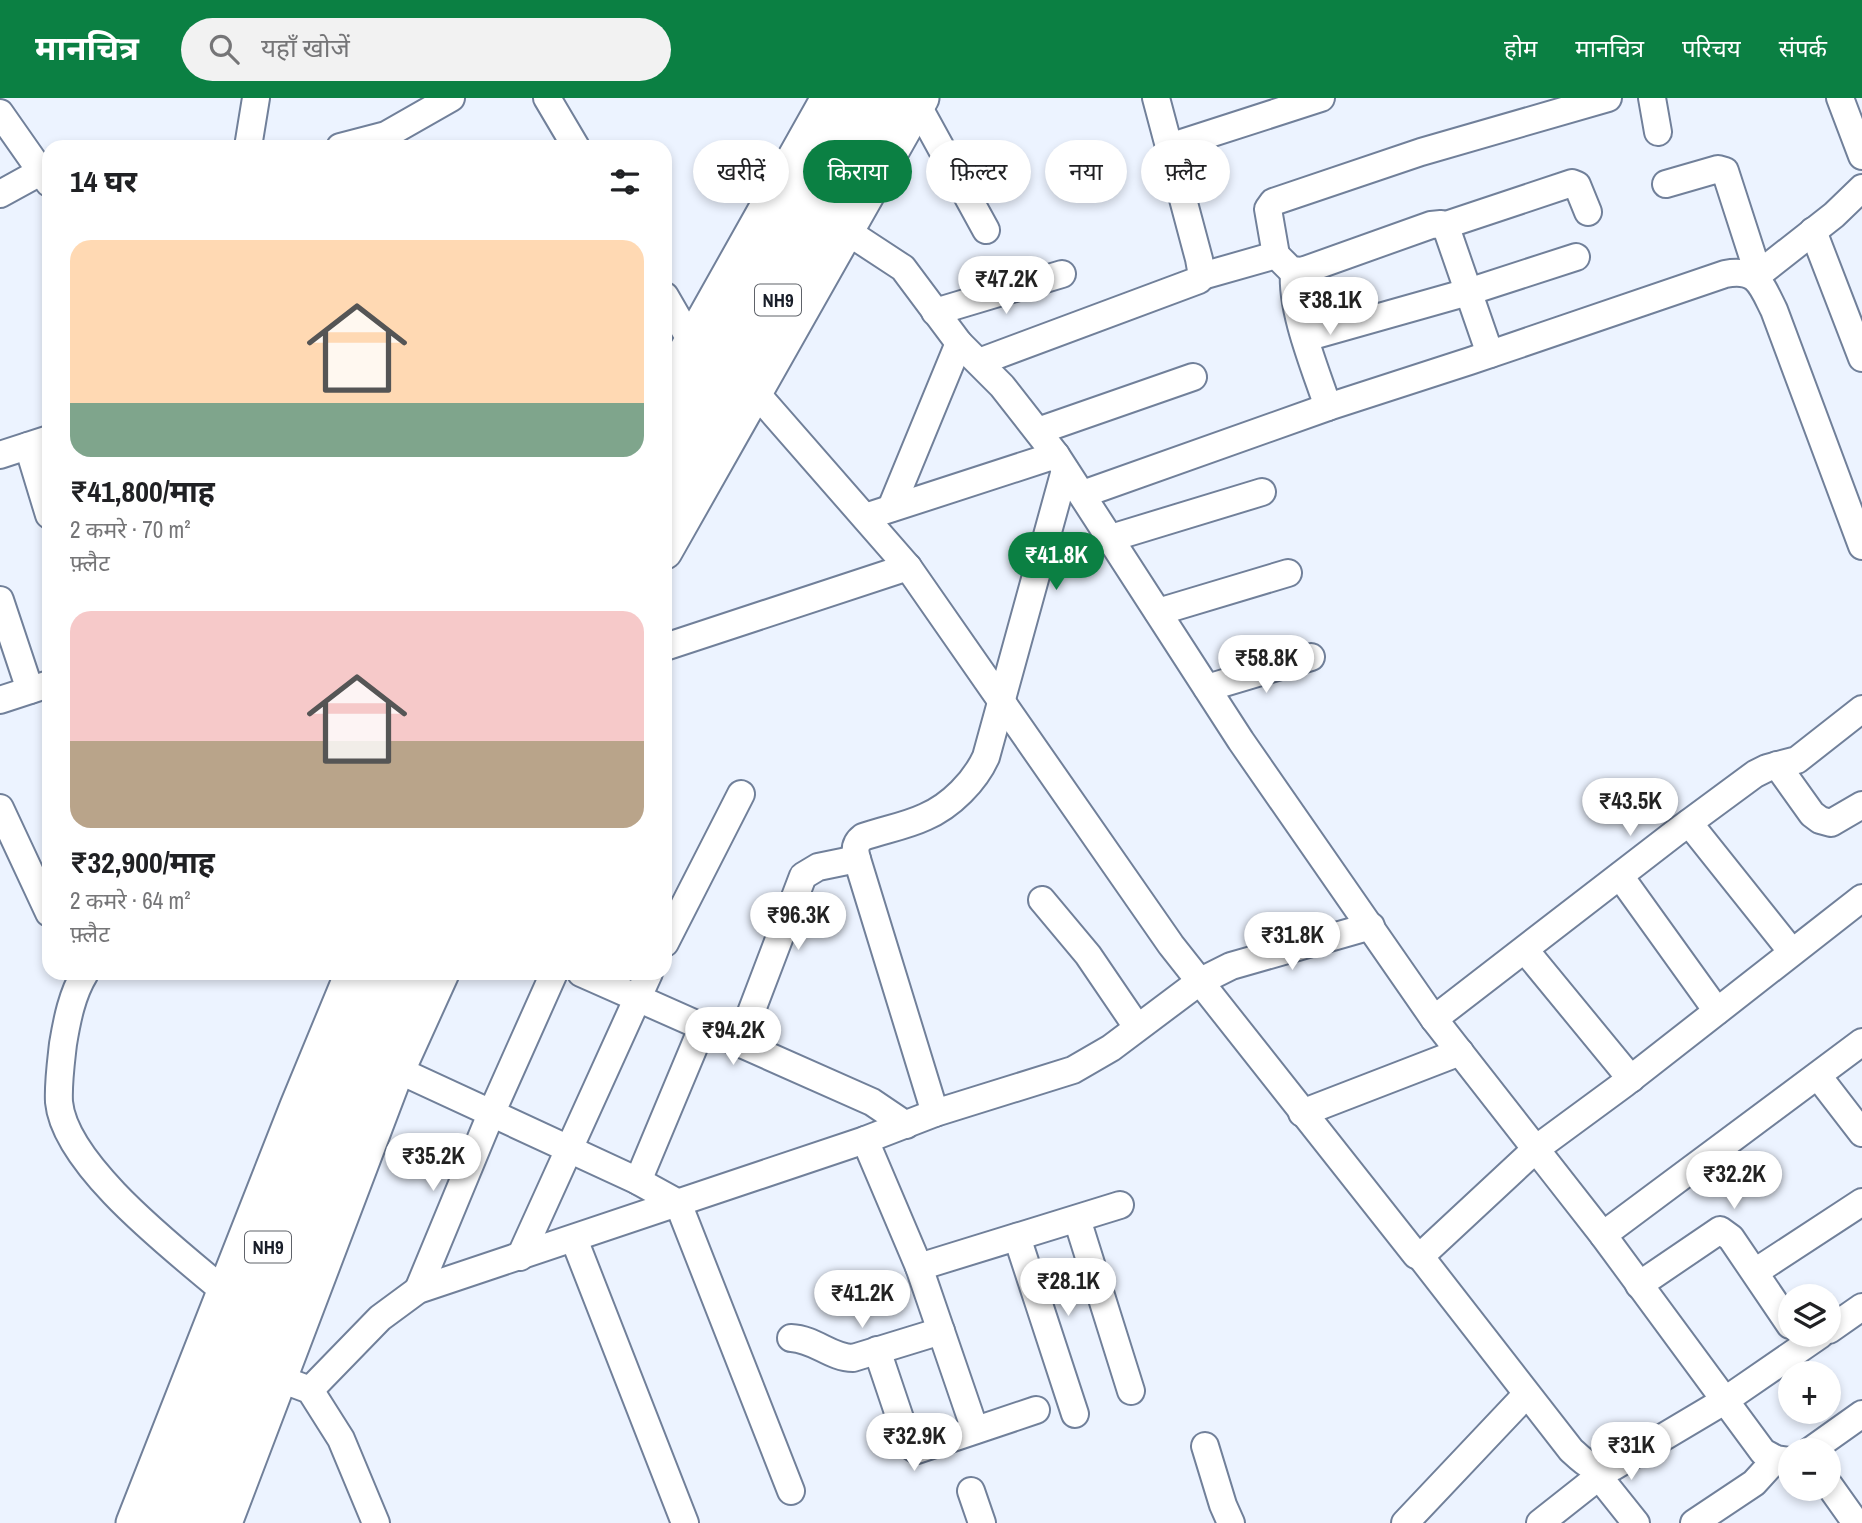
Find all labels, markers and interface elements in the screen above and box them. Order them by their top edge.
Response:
search box [181,18,671,81]
text: मानचित्र [35,26,139,70]
icon: search [205,30,243,68]
text: यहाँ खोजें [261,30,350,65]
text: होम [1504,32,1537,64]
text: मानचित्र [1575,32,1644,64]
text: परिचय [1682,32,1741,64]
text: संपर्क [1779,32,1827,64]
chip: खरीदें [693,140,789,203]
chip: किराया [803,140,912,203]
chip: फ़िल्टर [926,140,1031,203]
chip: नया [1045,140,1127,203]
chip: फ़्लैट [1141,140,1230,203]
text: 14 घर [70,161,137,201]
icon: filters [606,163,644,201]
pin: ₹47.2K [949,256,1063,316]
text: ₹47.2K [974,263,1038,294]
pin: ₹38.1K [1273,278,1387,337]
road number: NH9 [755,284,801,316]
text: ₹38.1K [1298,284,1362,315]
icon: home [294,285,420,411]
text: ₹41,800/माह [70,471,215,511]
text: 2 कमरे · 70 m² [70,514,191,545]
pin: ₹41.8K [999,532,1113,592]
text: ₹41.8K [1024,539,1088,570]
text: फ़्लैट [70,547,110,578]
pin: ₹58.8K [1209,636,1323,695]
text: ₹58.8K [1234,642,1298,673]
icon: home [294,656,420,782]
pin: ₹43.5K [1573,778,1687,838]
text: ₹43.5K [1598,785,1662,816]
text: ₹32,900/माह [70,842,215,882]
text: 2 कमरे · 64 m² [70,885,191,916]
pin: ₹96.3K [741,892,855,952]
text: ₹96.3K [766,899,830,930]
pin: ₹31.8K [1235,912,1349,972]
text: फ़्लैट [70,918,110,949]
text: ₹31.8K [1260,919,1324,950]
pin: ₹94.2K [676,1007,790,1067]
text: ₹94.2K [701,1014,765,1045]
pin: ₹35.2K [376,1134,490,1193]
text: ₹35.2K [401,1140,465,1171]
pin: ₹32.2K [1677,1152,1791,1211]
text: ₹32.2K [1702,1158,1766,1189]
road number: NH9 [245,1232,291,1262]
pin: ₹28.1K [1011,1258,1125,1318]
text: ₹28.1K [1036,1265,1100,1296]
pin: ₹41.2K [805,1270,919,1330]
text: ₹41.2K [830,1277,894,1308]
map controls [1778,1284,1841,1501]
button: layers [1778,1284,1841,1347]
button: + [1778,1361,1841,1424]
pin: ₹32.9K [857,1414,971,1473]
text: ₹32.9K [882,1420,946,1451]
pin: ₹31K [1590,1422,1672,1482]
text: ₹31K [1607,1429,1655,1460]
button: − [1778,1438,1841,1501]

